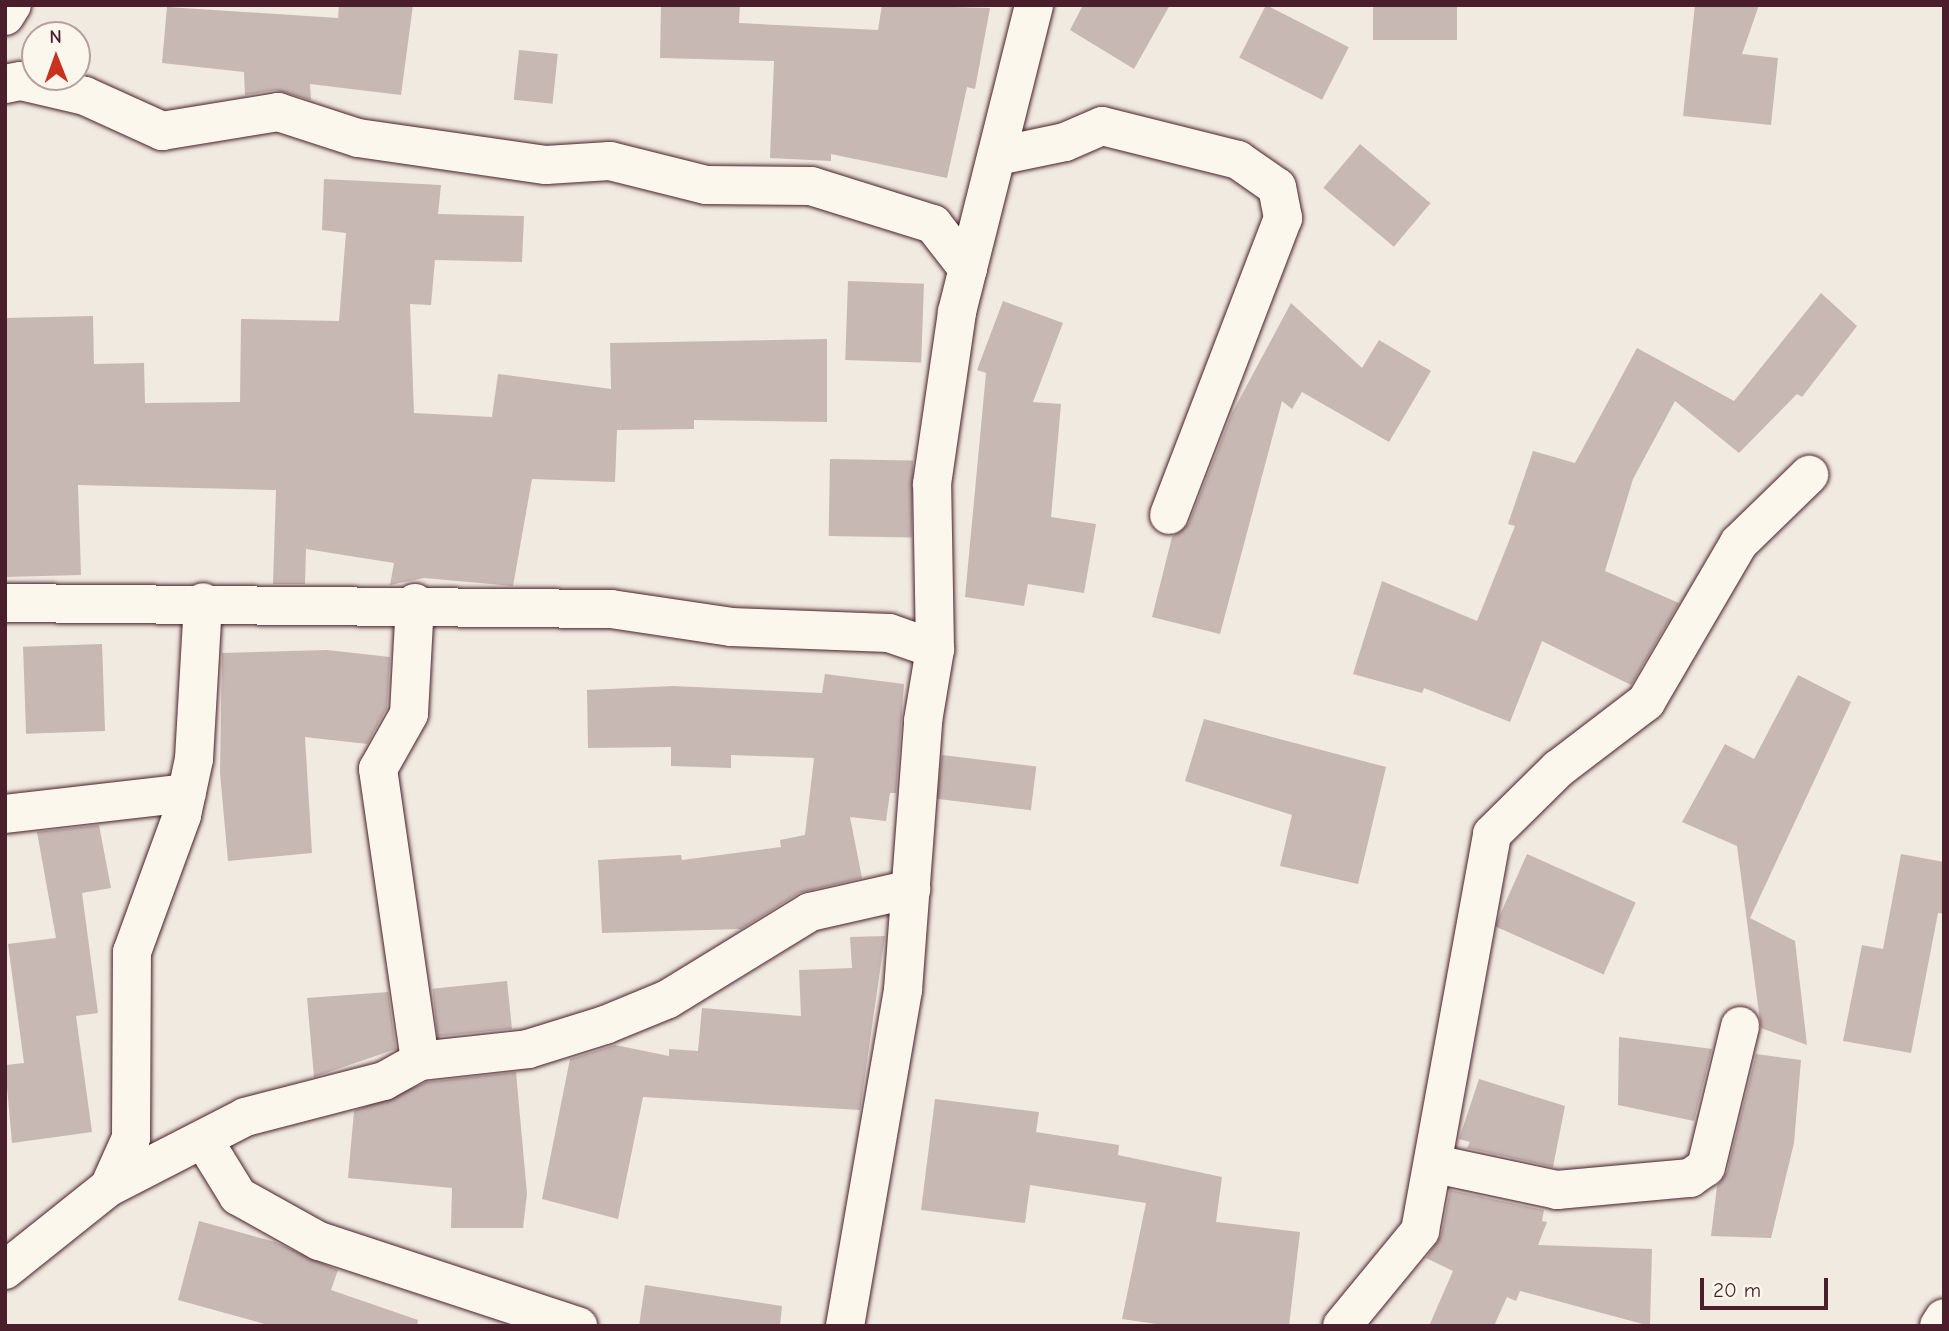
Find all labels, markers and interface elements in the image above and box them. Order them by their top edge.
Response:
north arrow [21,21,91,91]
text: N [49,26,62,48]
scale bar [1704,1264,1832,1308]
text: 20 m [1713,1278,1761,1302]

